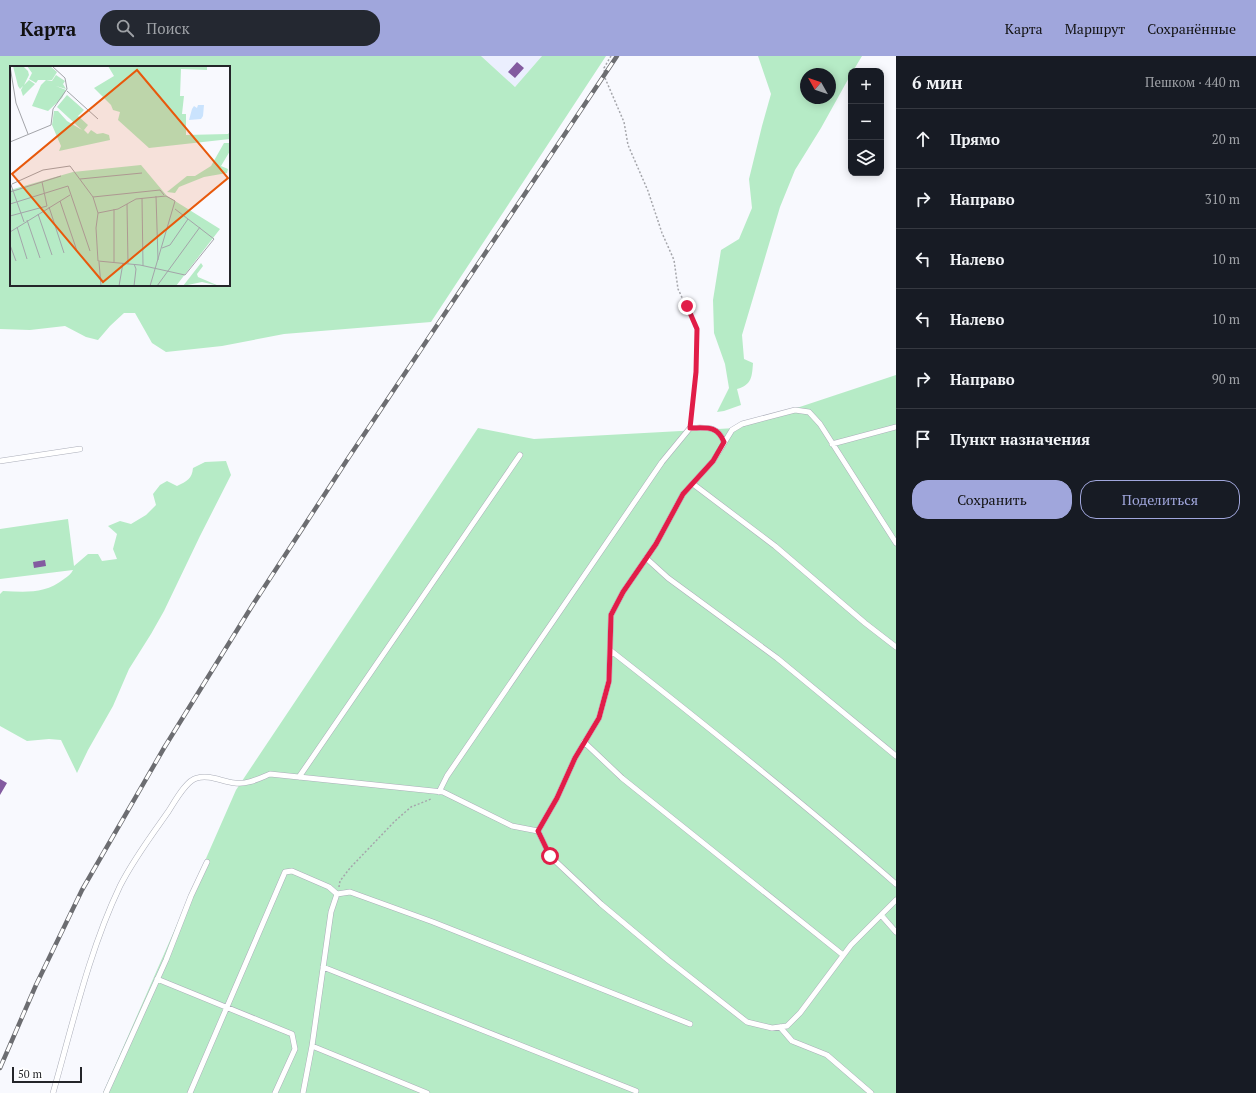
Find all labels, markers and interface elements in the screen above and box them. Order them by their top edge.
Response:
search box [100,10,380,46]
text: Карта [20,16,76,41]
icon: search [114,17,136,39]
text: Поиск [146,18,190,38]
text: Карта [1005,19,1043,38]
text: Маршрут [1065,19,1125,38]
text: Сохранённые [1147,19,1236,38]
inset map [10,66,230,286]
north arrow [800,68,836,104]
map controls [848,68,884,176]
button: + [848,68,884,104]
text: 6 мин [912,71,962,94]
text: Пешком · 440 m [1145,73,1240,91]
button: − [848,104,884,140]
icon: ahead [912,128,934,150]
text: Прямо [950,129,1000,149]
text: 20 m [1212,130,1240,148]
button: layers [848,140,884,176]
icon: right [912,188,934,210]
text: Направо [950,189,1015,209]
text: 310 m [1205,190,1240,208]
icon: left [912,248,934,270]
text: Налево [950,249,1004,269]
text: 10 m [1212,250,1240,268]
route end [678,297,696,315]
icon: left [912,308,934,330]
text: Налево [950,309,1004,329]
text: 10 m [1212,310,1240,328]
icon: right [912,368,934,390]
text: Направо [950,369,1015,389]
text: 90 m [1212,370,1240,388]
icon: arrive [912,428,934,450]
text: Пункт назначения [950,429,1090,449]
button: Сохранить [912,480,1072,519]
button: Поделиться [1080,480,1240,519]
route start [541,847,559,865]
scale bar [12,1065,82,1084]
text: 50 m [18,1067,42,1081]

